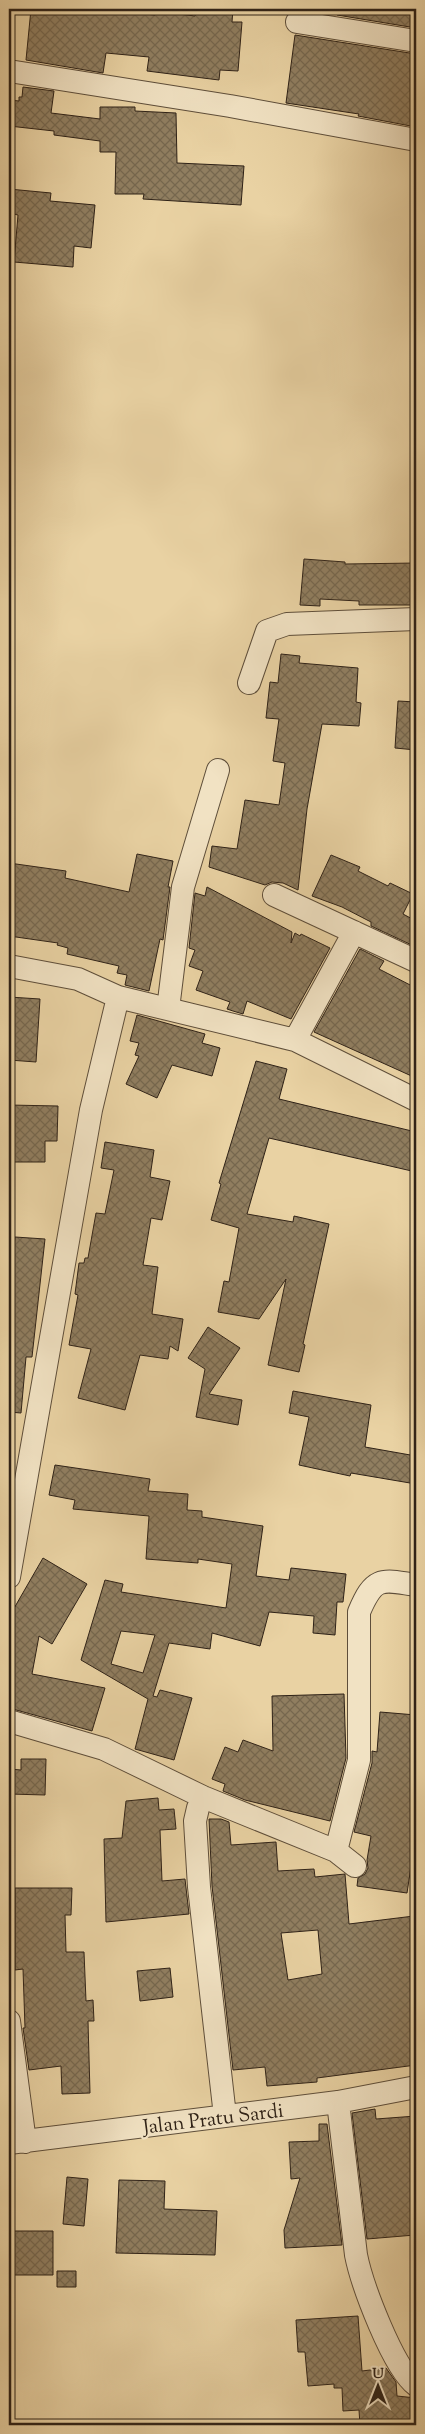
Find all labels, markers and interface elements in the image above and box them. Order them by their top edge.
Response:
street label: Jalan Pratu Sardi [140,2097,286,2144]
north arrow [352,2362,402,2412]
text: U [372,2365,384,2385]

